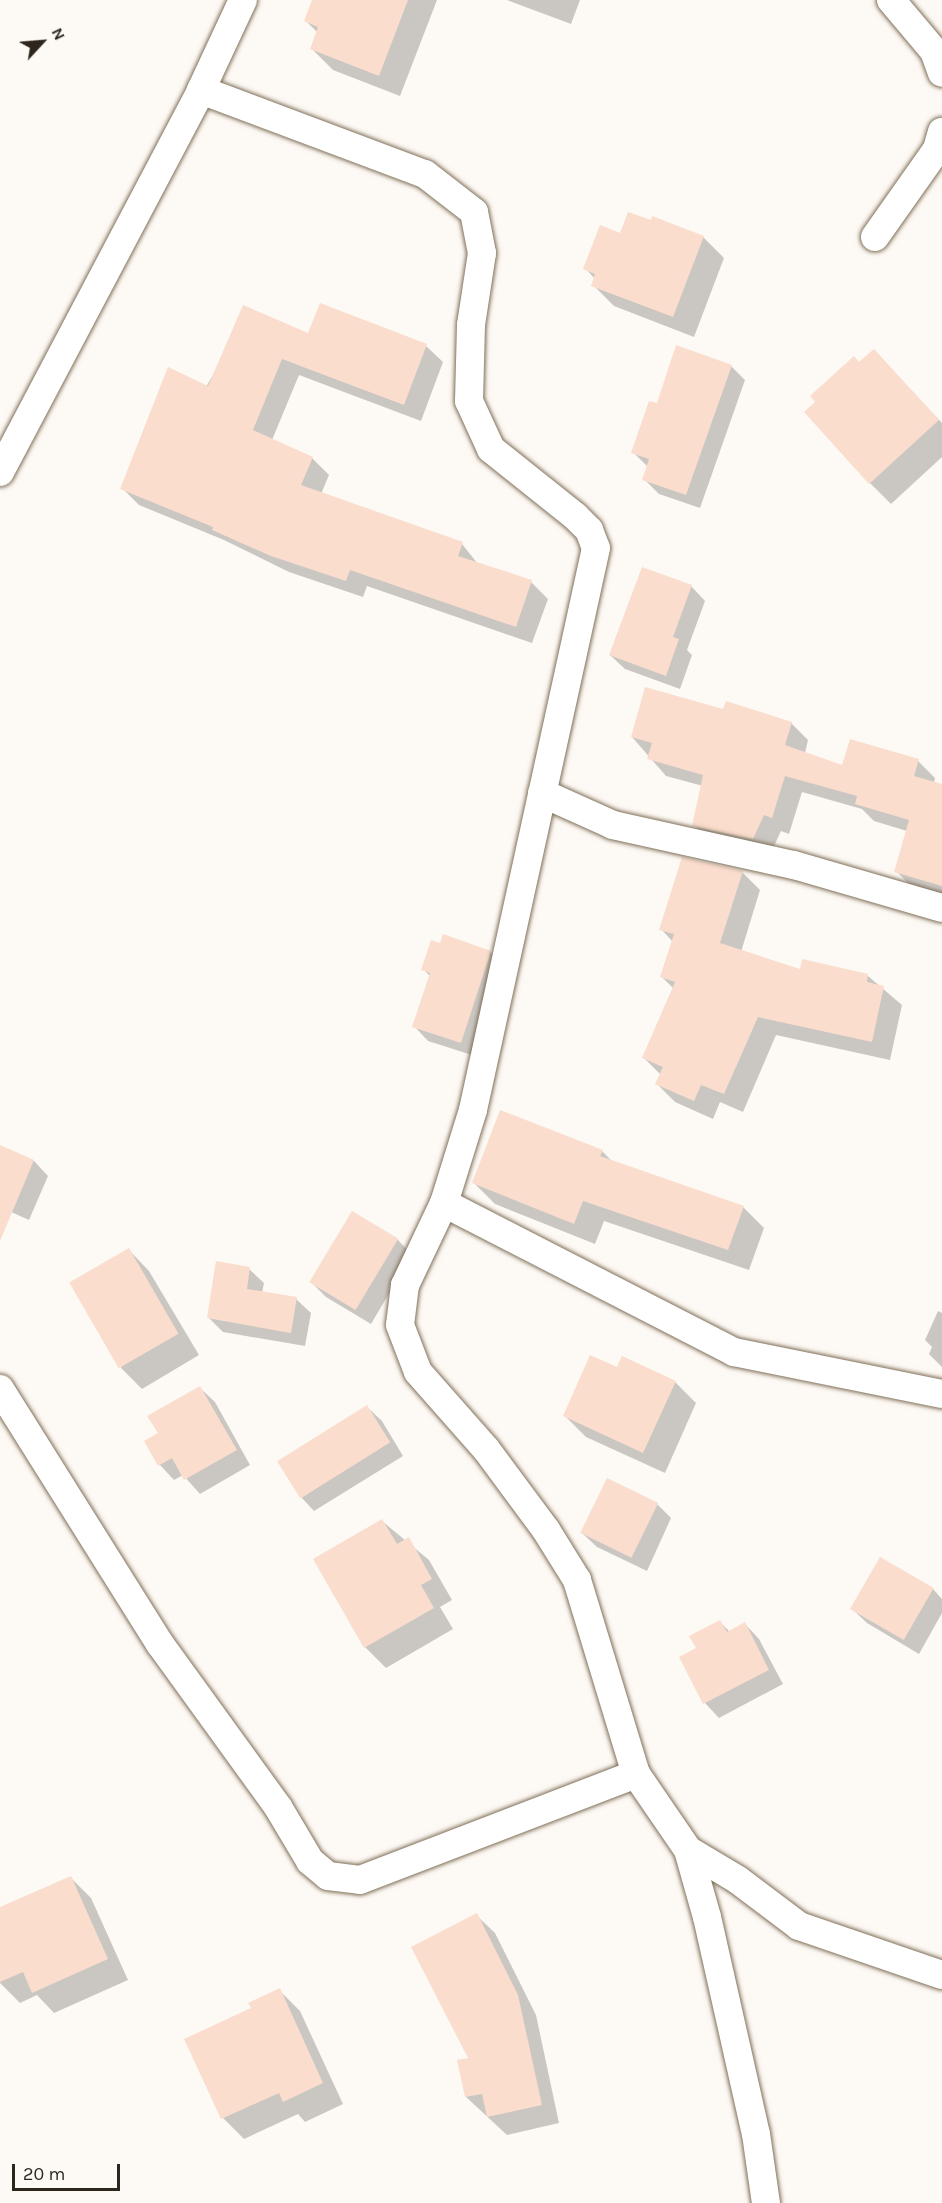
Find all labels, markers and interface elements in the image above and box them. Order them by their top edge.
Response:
north arrow [12,12,72,72]
text: N [48,25,70,43]
scale bar [15,2152,123,2190]
text: 20 m [23,2163,65,2185]

